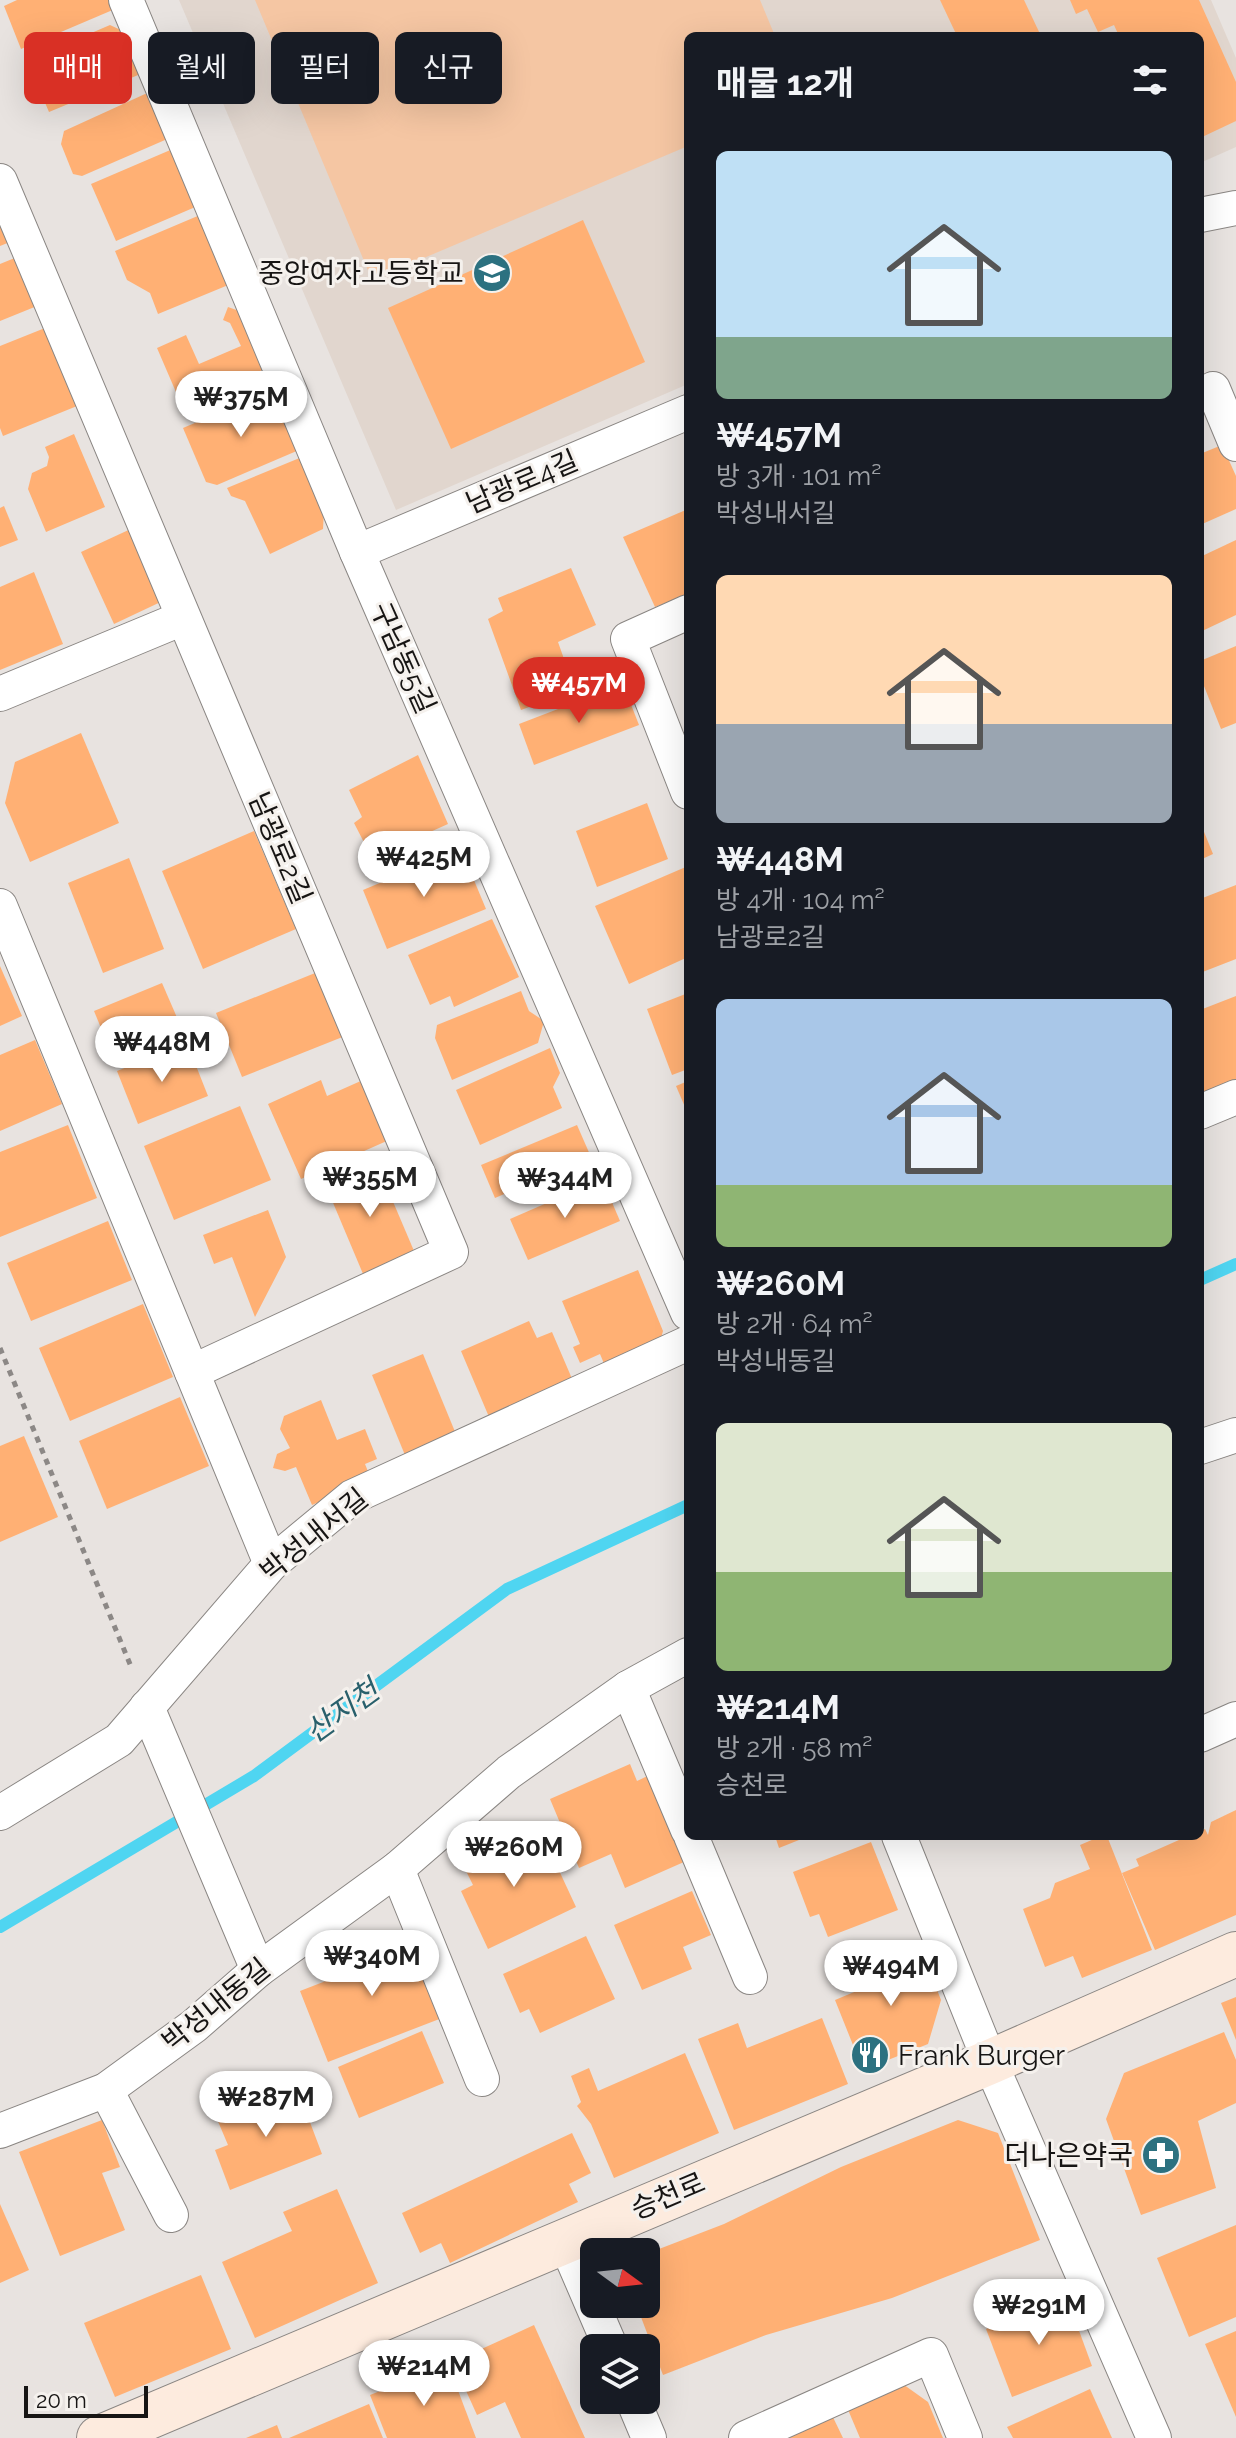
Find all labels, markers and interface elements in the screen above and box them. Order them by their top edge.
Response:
chip: 매매 [24,32,132,104]
chip: 월세 [148,32,255,104]
chip: 필터 [271,32,379,104]
chip: 신규 [395,32,502,104]
icon: filters [1128,58,1172,102]
text: 매물 12개 [716,63,854,103]
icon: home [872,203,1016,347]
school or university icon: 중앙여자고등학교 [471,252,513,294]
place label: 중앙여자고등학교 [258,257,464,290]
pin: ₩375M [185,371,297,439]
text: ₩375M [193,382,289,412]
text: ₩457M [716,415,842,455]
street label: 남광로4길 [461,444,583,520]
text: 방 3개 · 101 m² [716,461,881,491]
text: 박성내서길 [716,498,836,528]
street label: 구남동5길 [364,597,442,719]
icon: home [872,627,1016,771]
pin: ₩457M [523,657,635,725]
text: ₩457M [531,668,627,698]
street label: 남광로2길 [242,787,318,909]
pin: ₩425M [368,831,480,899]
text: ₩448M [716,839,844,879]
text: ₩425M [376,842,472,872]
text: 방 4개 · 104 m² [716,885,885,915]
text: 남광로2길 [716,922,825,952]
pin: ₩448M [106,1016,218,1084]
text: ₩448M [113,1027,211,1057]
icon: home [872,1051,1016,1195]
pin: ₩355M [314,1151,426,1219]
pin: ₩344M [509,1152,621,1220]
text: ₩355M [322,1162,418,1192]
text: ₩344M [517,1163,613,1193]
text: ₩260M [716,1263,845,1303]
text: 방 2개 · 64 m² [716,1309,873,1339]
text: 박성내동길 [716,1346,836,1376]
icon: home [872,1475,1016,1619]
street label: 박성내서길 [254,1482,374,1588]
water label: 산지천 [298,1671,389,1749]
text: ₩214M [716,1687,840,1727]
text: 방 2개 · 58 m² [716,1733,872,1763]
text: 승천로 [716,1770,788,1800]
pin: ₩260M [458,1821,570,1889]
text: ₩260M [465,1832,563,1862]
pin: ₩340M [316,1930,428,1998]
pin: ₩494M [835,1940,947,2008]
text: ₩340M [323,1941,421,1971]
text: ₩494M [842,1951,940,1981]
street label: 박성내동길 [156,1952,276,2058]
restaurant icon: Frank Burger [849,2034,891,2076]
place label: Frank Burger [898,2039,1065,2072]
pin: ₩287M [210,2071,322,2139]
text: ₩287M [217,2082,315,2112]
pharmacy icon: 더나은약국 [1140,2134,1182,2176]
place label: 더나은약국 [1004,2139,1133,2172]
street label: 승천로 [626,2166,710,2226]
north arrow [580,2238,660,2318]
map controls [580,2238,660,2414]
pin: ₩291M [983,2279,1095,2347]
text: ₩291M [991,2290,1087,2320]
button: layers [580,2334,660,2414]
pin: ₩214M [368,2340,480,2408]
text: ₩214M [377,2351,471,2381]
scale bar [24,2382,148,2418]
text: 20 m [36,2387,87,2413]

